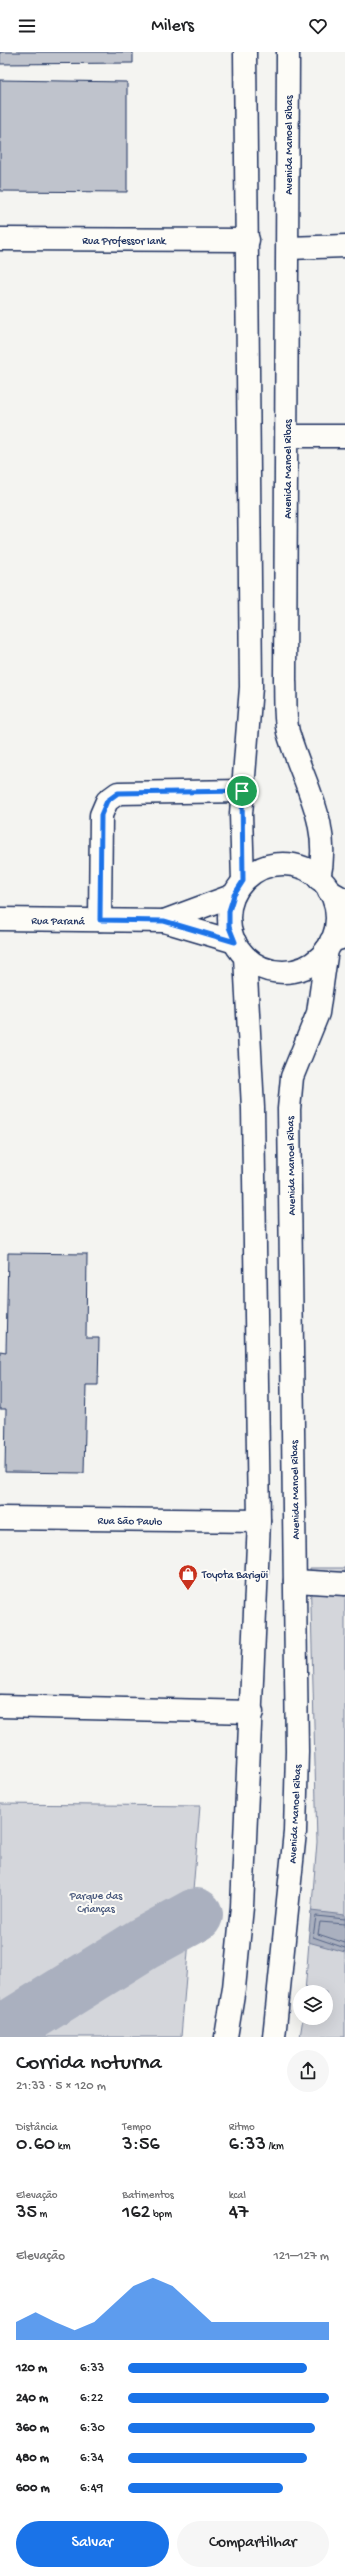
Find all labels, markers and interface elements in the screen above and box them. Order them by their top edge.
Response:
icon: menu [16,15,38,37]
icon: heart [307,15,329,37]
text: Milers [151,16,194,37]
street label: Avenida Manoel Ribas [284,94,296,195]
street label: Rua Professor Iank [82,235,167,248]
street label: Avenida Manoel Ribas [283,418,295,519]
pin [225,774,259,808]
icon: arrive [231,780,253,802]
street label: Rua Paraná [31,916,86,928]
street label: Avenida Manoel Ribas [285,1115,299,1216]
street label: Avenida Manoel Ribas [289,1439,303,1540]
street label: Rua São Paulo [98,1515,163,1529]
shop icon: Toyota Barigüi [177,1563,199,1591]
place label: Toyota Barigüi [201,1570,268,1582]
street label: Avenida Manoel Ribas [287,1763,305,1864]
park label: Parque das Crianças [69,1891,123,1916]
map controls [293,1985,333,2025]
button: layers [293,1985,333,2025]
button: share [287,2050,329,2092]
text: Corrida noturna [16,2051,162,2077]
text: 21:33 · 5 × 120 m [16,2079,106,2094]
text: Distância [16,2122,58,2134]
text: Tempo [122,2122,151,2134]
text: Ritmo [229,2122,255,2134]
text: 0.60 [16,2134,55,2157]
text: 3:56 [122,2134,160,2157]
text: 6:33 [229,2134,266,2157]
text: km [55,2141,70,2153]
text: /km [266,2141,284,2153]
text: Elevação [16,2190,57,2202]
text: Batimentos [122,2190,174,2202]
text: kcal [229,2190,246,2202]
text: 35 [16,2202,37,2225]
text: 162 [122,2202,150,2225]
text: 47 [229,2202,249,2225]
text: m [37,2209,47,2221]
text: bpm [150,2209,172,2221]
text: Elevação [16,2249,65,2264]
text: 121–127 m [273,2249,329,2264]
text: 120 m [16,2361,47,2376]
text: 6:33 [80,2361,104,2376]
text: 240 m [16,2391,48,2406]
text: 6:22 [80,2391,103,2406]
text: 360 m [16,2421,49,2436]
text: 6:30 [80,2421,105,2436]
text: 480 m [16,2451,49,2466]
text: 6:34 [80,2451,104,2466]
text: 600 m [16,2481,50,2496]
text: 6:49 [80,2481,103,2496]
button: Salvar [16,2521,169,2567]
button: Compartilhar [177,2521,329,2567]

